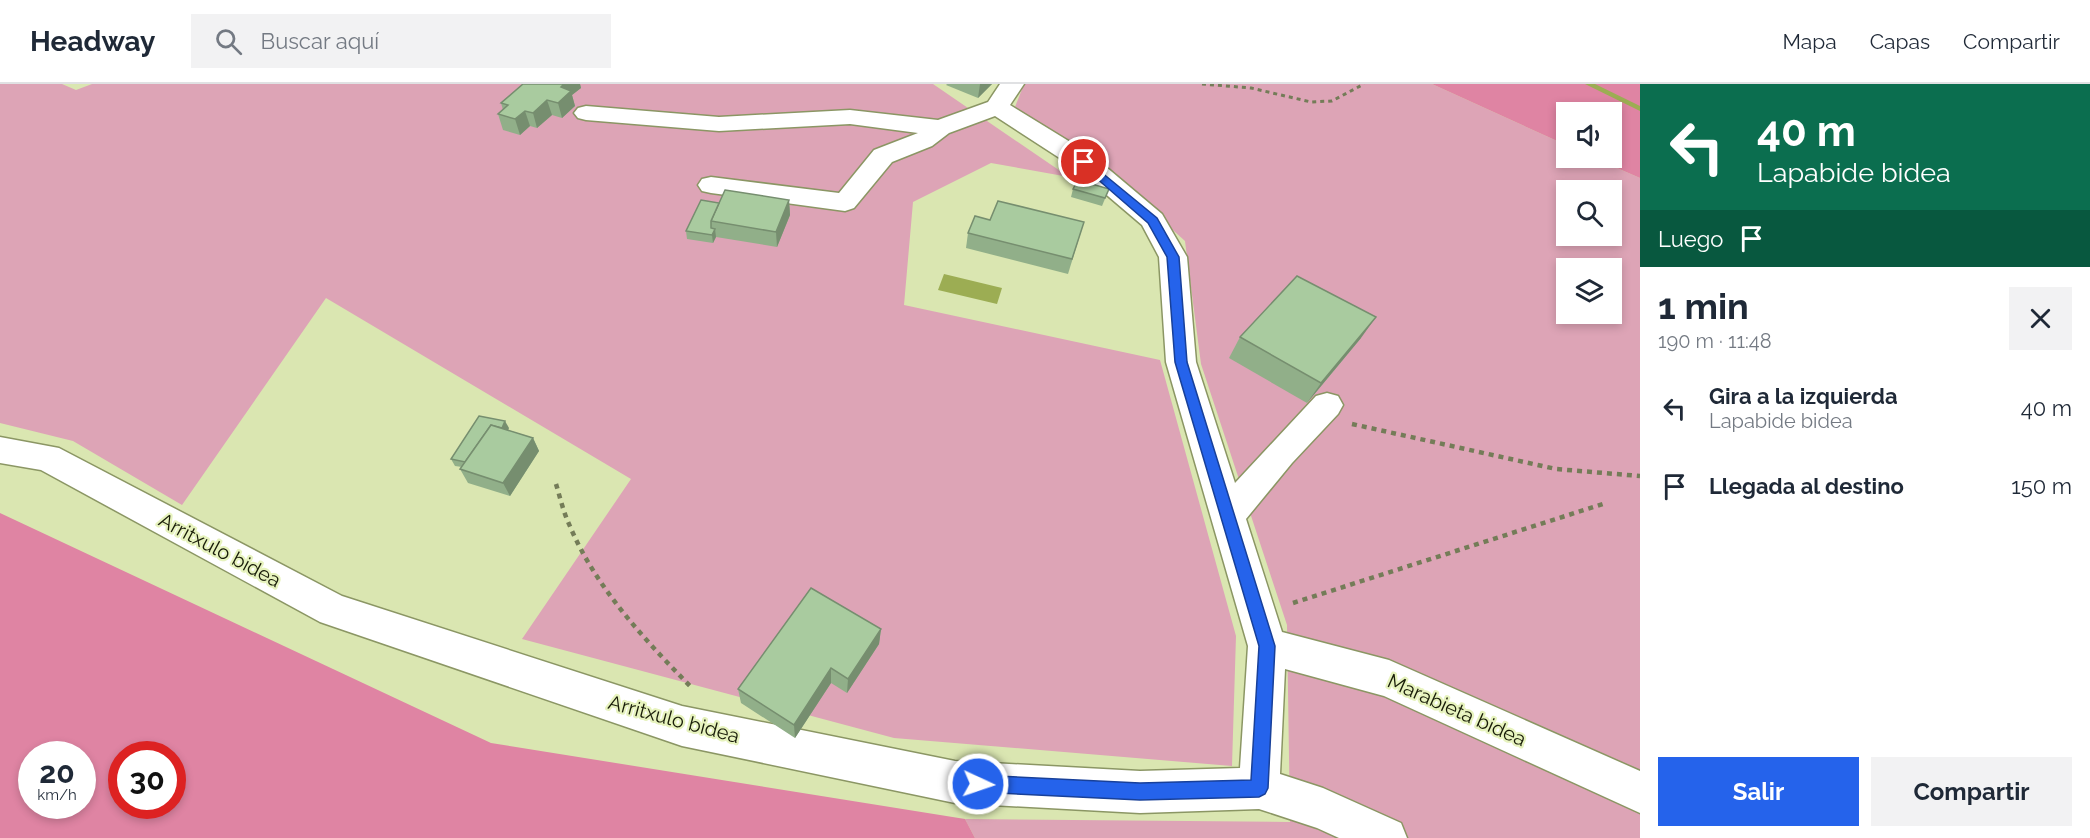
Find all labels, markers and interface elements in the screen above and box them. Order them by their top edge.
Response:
search box [191,14,611,68]
text: Headway [30,25,155,58]
icon: search [212,25,245,58]
text: Buscar aquí [260,28,379,54]
text: Mapa [1782,29,1837,54]
text: Capas [1870,29,1930,54]
text: Compartir [1963,29,2060,54]
map controls [1556,102,1622,324]
button: sound [1556,102,1622,168]
text: 40 m [1757,107,1856,156]
icon: left [1658,108,1736,186]
pin [1058,136,1109,187]
icon: arrive [1067,145,1100,178]
text: Lapabide bidea [1757,157,1951,188]
button: search [1556,180,1622,246]
icon: arrive [1735,222,1768,255]
text: Luego [1658,226,1723,252]
button: layers [1556,258,1622,324]
text: 1 min [1658,285,1749,327]
button: close [2009,287,2072,350]
text: 190 m · 11:48 [1658,329,1772,353]
text: Gira a la izquierda [1709,383,1898,409]
icon: left [1658,392,1691,425]
text: 40 m [2021,395,2072,421]
text: Lapabide bidea [1709,409,1853,433]
icon: arrive [1658,470,1691,503]
text: Llegada al destino [1709,473,1904,499]
text: 150 m [2011,473,2072,499]
street label: Arritxulo bidea [155,508,285,592]
street label: Marabieta bidea [1384,669,1530,751]
street label: Arritxulo bidea [606,690,742,748]
speed limit sign: 30 [108,741,186,819]
position arrow [946,752,1010,816]
text: 20 [39,755,75,790]
button: Salir [1658,757,1859,826]
button: Compartir [1871,757,2072,826]
text: km/h [37,786,77,804]

